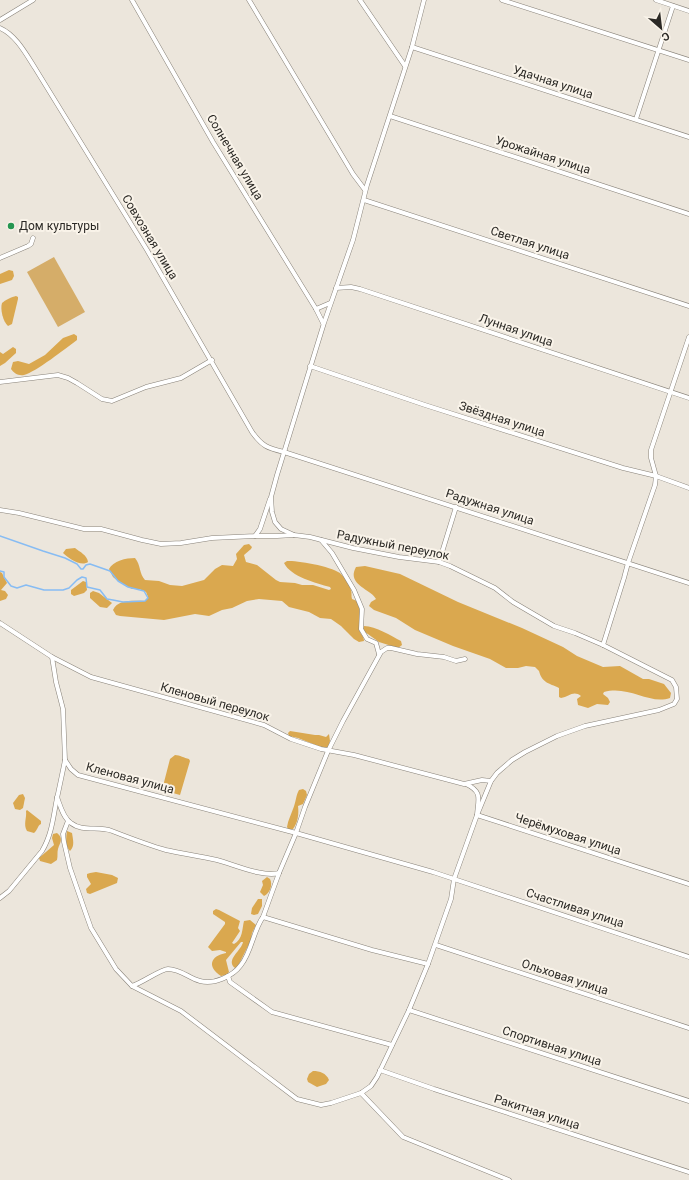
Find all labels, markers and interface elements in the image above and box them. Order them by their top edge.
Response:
north arrow [641,8,681,48]
text: С [659,29,672,44]
street label: Удачная улица [511,62,595,102]
street label: Солнечная улица [204,112,266,202]
street label: Урожайная улица [494,133,592,177]
street label: Совхозная улица [119,192,181,282]
place label: Дом культуры [19,219,99,233]
marker: Дом культуры [6,221,16,231]
street label: Светлая улица [489,224,571,262]
street label: Лунная улица [477,311,555,349]
street label: Звёздная улица [457,398,547,440]
street label: Радужная улица [444,486,536,528]
street label: Радужный переулок [336,527,451,563]
street label: Кленовый переулок [159,680,272,724]
street label: Кленовая улица [84,760,176,796]
street label: Черёмуховая улица [513,810,623,858]
street label: Счастливая улица [524,886,626,930]
street label: Ольховая улица [520,956,610,998]
street label: Спортивная улица [501,1023,603,1069]
street label: Ракитная улица [492,1092,582,1132]

